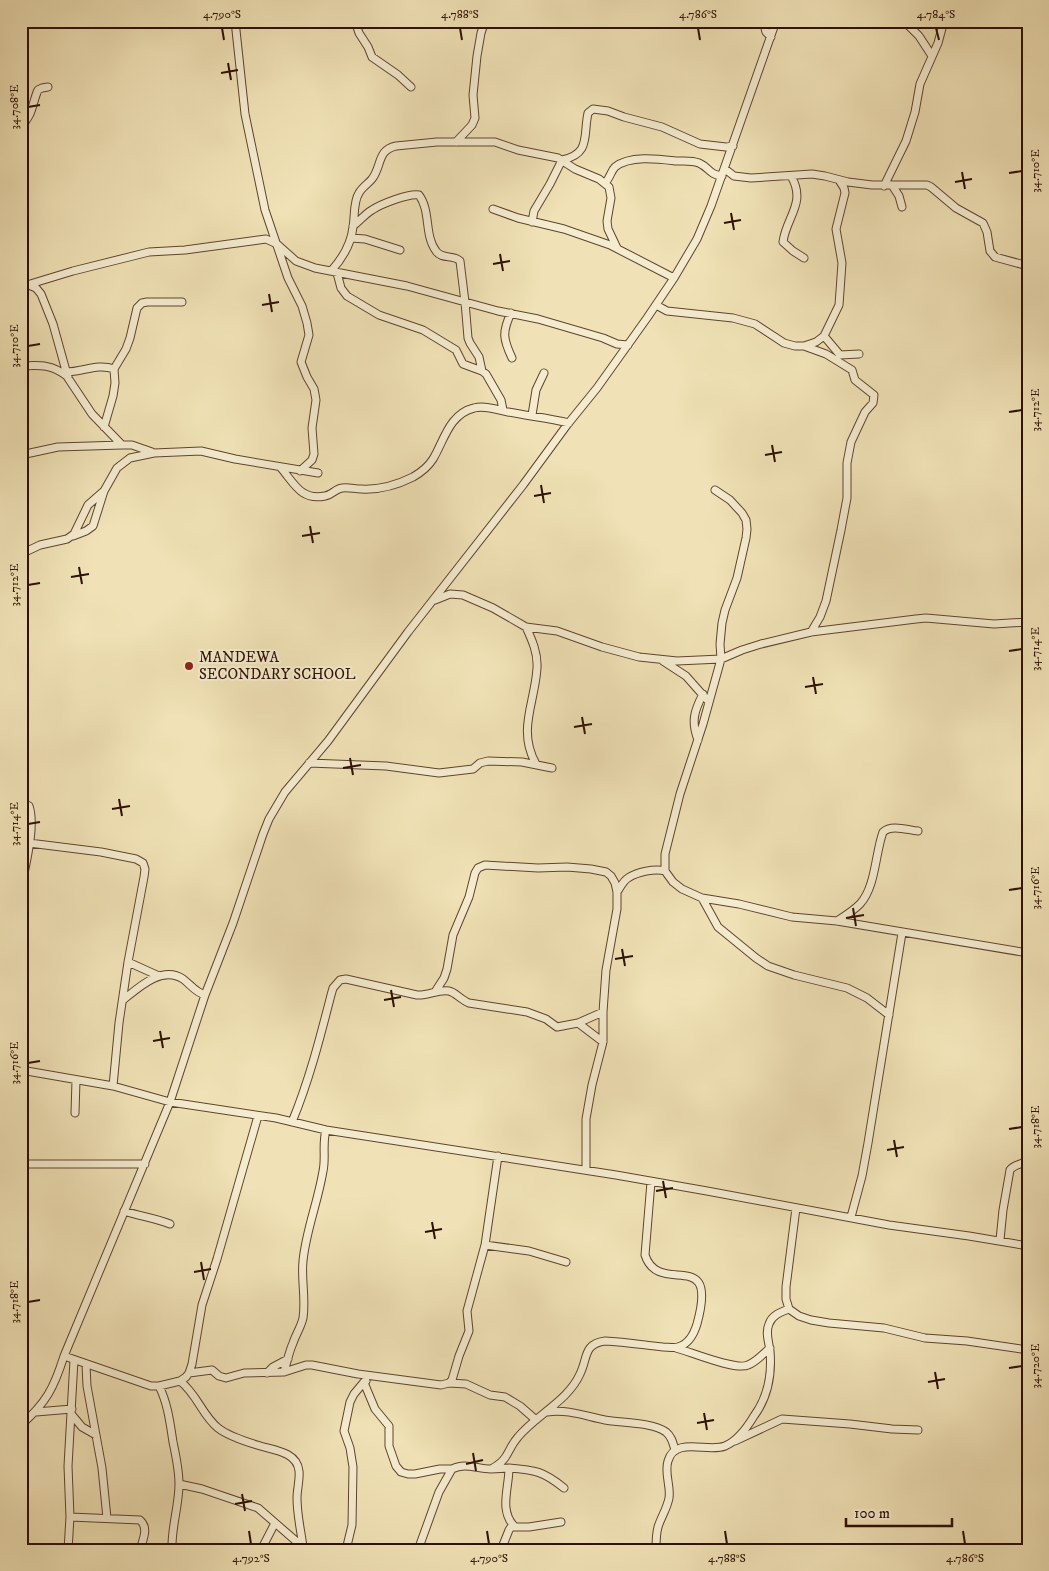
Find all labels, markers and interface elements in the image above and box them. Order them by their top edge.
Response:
text: 4.790°S [203,7,241,22]
text: 4.788°S [441,7,479,22]
text: 4.786°S [679,7,717,22]
text: 4.784°S [917,7,955,22]
text: 34.708°E [7,84,22,129]
text: 34.710°E [1028,149,1043,193]
text: 34.710°E [7,324,22,368]
text: 34.712°E [1028,388,1043,431]
text: 34.712°E [7,563,22,606]
text: 34.714°E [1028,627,1043,671]
place label: MANDEWA SECONDARY SCHOOL [199,648,356,684]
marker: MANDEWA SECONDARY SCHOOL [183,660,195,672]
text: 34.714°E [7,802,22,846]
text: 34.716°E [1028,866,1043,910]
text: 34.716°E [7,1041,22,1085]
text: 34.718°E [1028,1105,1043,1148]
text: 34.718°E [7,1280,22,1323]
text: 34.720°E [1028,1343,1043,1388]
scale bar [846,1496,953,1528]
text: 100 m [854,1504,890,1523]
text: 4.792°S [232,1551,270,1566]
text: 4.790°S [470,1551,508,1566]
text: 4.788°S [708,1551,746,1566]
text: 4.786°S [946,1551,984,1566]

